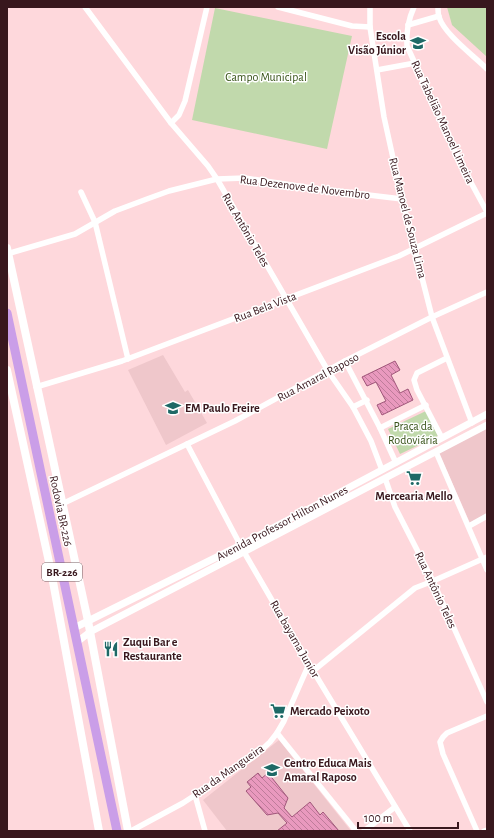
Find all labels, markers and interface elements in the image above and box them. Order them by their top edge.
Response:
place label: Escola Visão Júnior [348,30,407,56]
school or university icon: Escola Visão Júnior [409,34,427,52]
street label: Rua Tabelião Manoel Limeira [409,59,477,186]
park label: Campo Municipal [225,71,307,83]
street label: Rua Manoel de Souza Lima [387,156,429,280]
street label: Rua Dezenove de Novembro [239,173,371,201]
street label: Rua Antônio Teles [220,191,272,269]
street label: Rua Bela Vista [232,289,298,324]
street label: Rua Amaral Raposo [275,350,361,404]
school or university icon: EM Paulo Freire [164,399,182,417]
place label: EM Paulo Freire [185,402,260,414]
park label: Praça da Rodoviária [388,420,438,446]
supermarket icon: Mercearia Mello [405,469,423,487]
street label: Rodovia BR-226 [48,475,74,548]
street label: Avenida Professor Hilton Nunes [214,483,350,563]
place label: Mercearia Mello [375,490,453,502]
street label: Rua Antônio Teles [413,550,459,630]
road number: BR-226 [42,563,82,581]
street label: Rua bayama Junior [267,598,322,680]
place label: Zuqui Bar e Restaurante [123,636,182,662]
restaurant icon: Zuqui Bar e Restaurante [102,640,120,658]
supermarket icon: Mercado Peixoto [269,702,287,720]
place label: Mercado Peixoto [290,705,370,717]
street label: Rua da Mangueira [190,742,266,800]
place label: Centro Educa Mais Amaral Raposo [284,757,372,783]
school or university icon: Centro Educa Mais Amaral Raposo [263,761,281,779]
scale bar [358,804,458,830]
text: 100 m [364,812,392,824]

